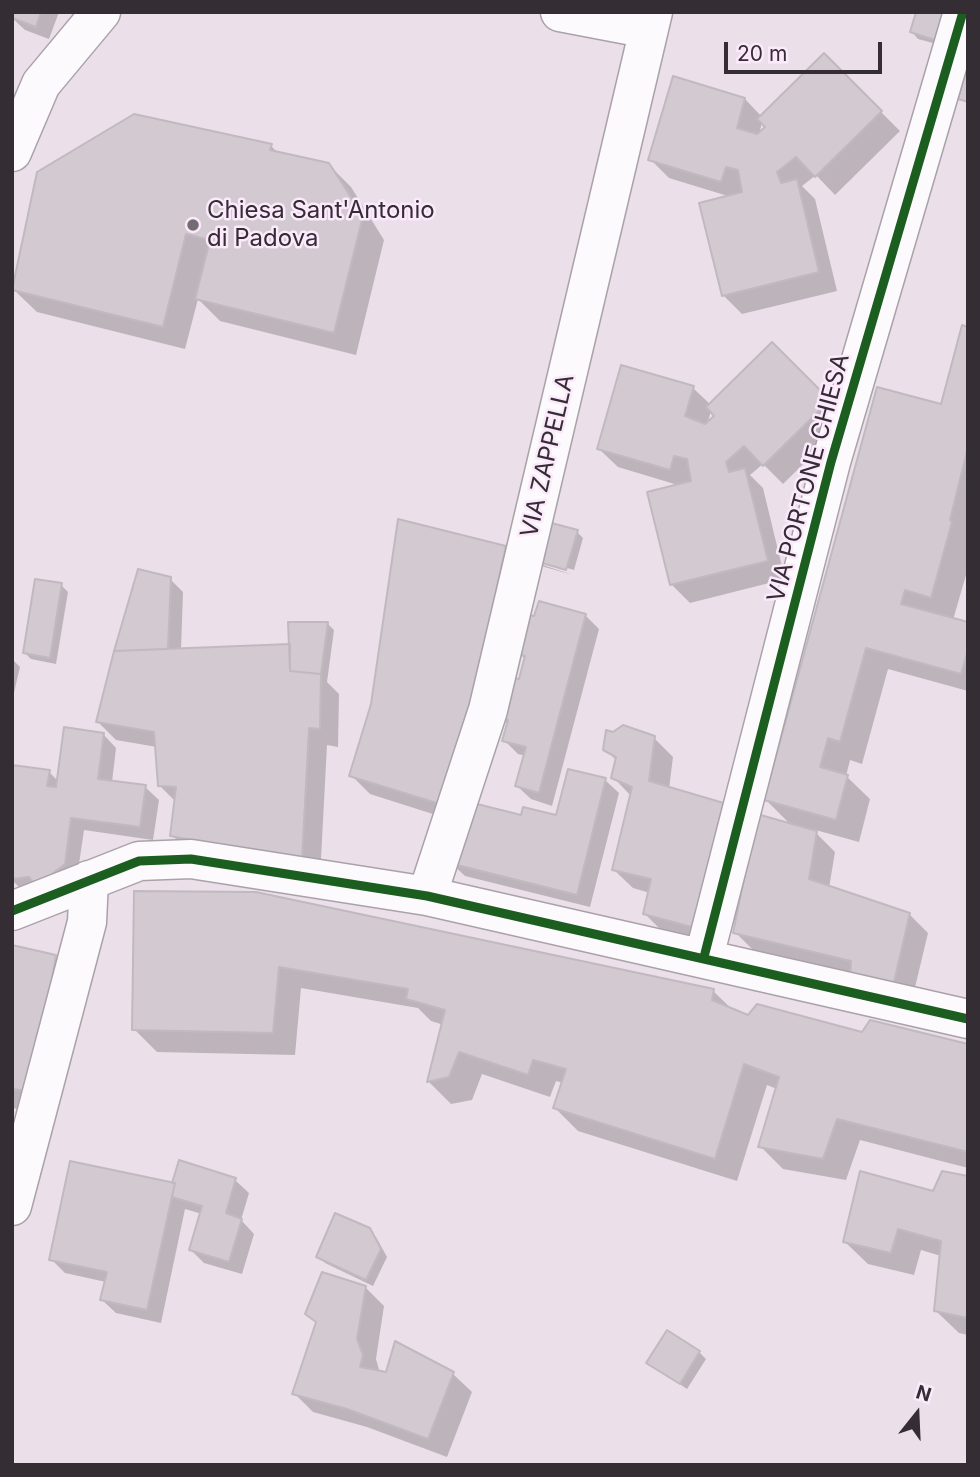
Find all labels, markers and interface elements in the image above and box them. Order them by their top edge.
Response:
scale bar [728,28,886,72]
text: 20 m [737,41,787,66]
place label: Chiesa Sant'Antonio di Padova [207,197,435,253]
marker: Chiesa Sant'Antonio di Padova [185,217,201,233]
street label: VIA PORTONE CHIESA [762,351,856,605]
street label: VIA ZAPPELLA [515,372,581,540]
north arrow [882,1379,952,1449]
text: N [913,1380,934,1407]

